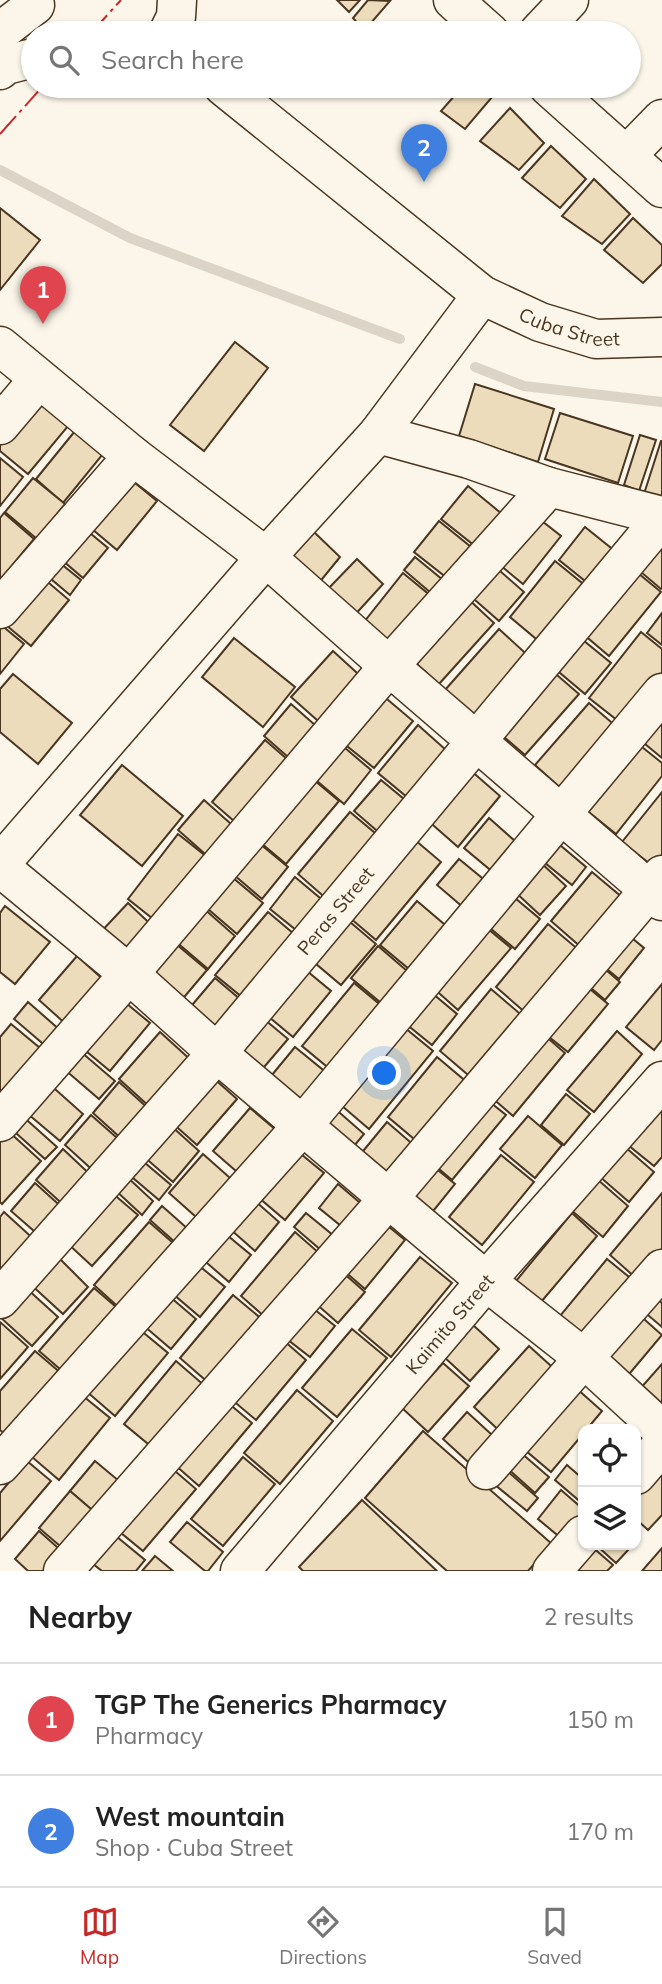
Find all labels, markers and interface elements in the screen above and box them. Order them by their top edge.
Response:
search box [21,21,641,98]
icon: search [45,41,83,79]
text: Search here [101,43,244,76]
pin: 2 [401,124,447,182]
pin: 1 [20,266,66,324]
street label: Cuba Street [515,302,620,351]
street label: Peras Street [292,862,379,960]
your location [367,1056,401,1090]
street label: Kaimito Street [400,1268,499,1379]
map controls [578,1424,641,1550]
button: locate [578,1424,641,1487]
button: layers [578,1487,641,1550]
text: Nearby [28,1598,132,1636]
text: 2 results [544,1602,634,1631]
text: TGP The Generics Pharmacy [95,1688,447,1721]
text: 1 [44,1705,58,1734]
text: 150 m [566,1705,634,1734]
text: Pharmacy [95,1721,203,1750]
text: West mountain [95,1800,285,1833]
text: 2 [44,1817,58,1846]
text: 170 m [566,1817,634,1846]
text: Shop · Cuba Street [95,1833,293,1862]
tab: Map [80,1903,119,1969]
tab: Directions [279,1903,367,1969]
tab: Saved [527,1903,582,1969]

